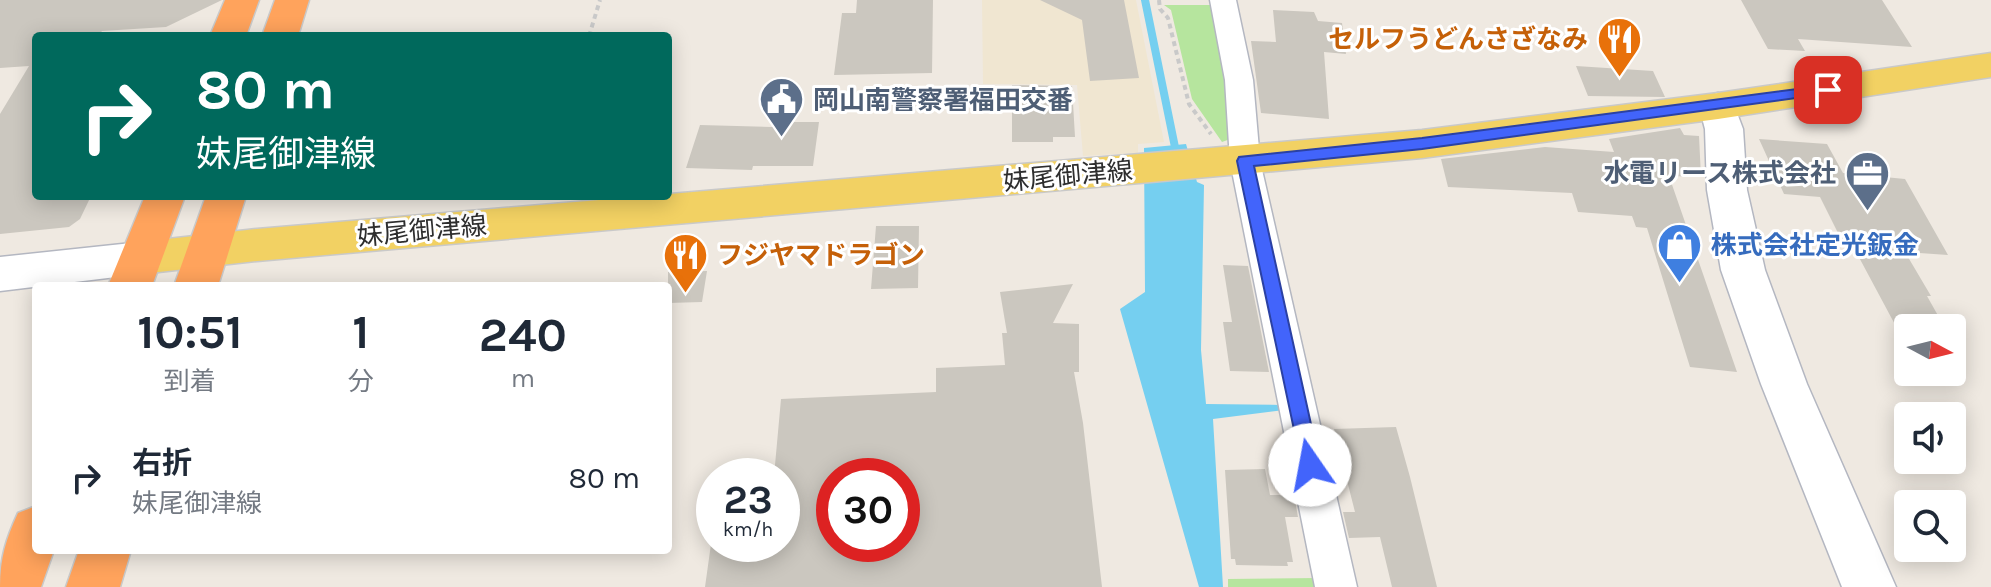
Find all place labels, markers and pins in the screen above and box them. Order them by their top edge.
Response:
restaurant icon: セルフうどんさざなみ [1595,15,1643,78]
place label: セルフうどんさざなみ [1328,24,1588,55]
pin [1794,56,1862,124]
public building icon: 岡山南警察署福田交番 [758,76,806,139]
place label: 岡山南警察署福田交番 [813,85,1073,116]
office icon: 水電リース株式会社 [1843,149,1891,212]
place label: 水電リース株式会社 [1603,158,1836,189]
shop icon: 株式会社定光鈑金 [1656,221,1704,284]
place label: 株式会社定光鈑金 [1711,230,1919,261]
restaurant icon: フジヤマドラゴン [662,231,710,294]
place label: フジヤマドラゴン [717,240,925,271]

